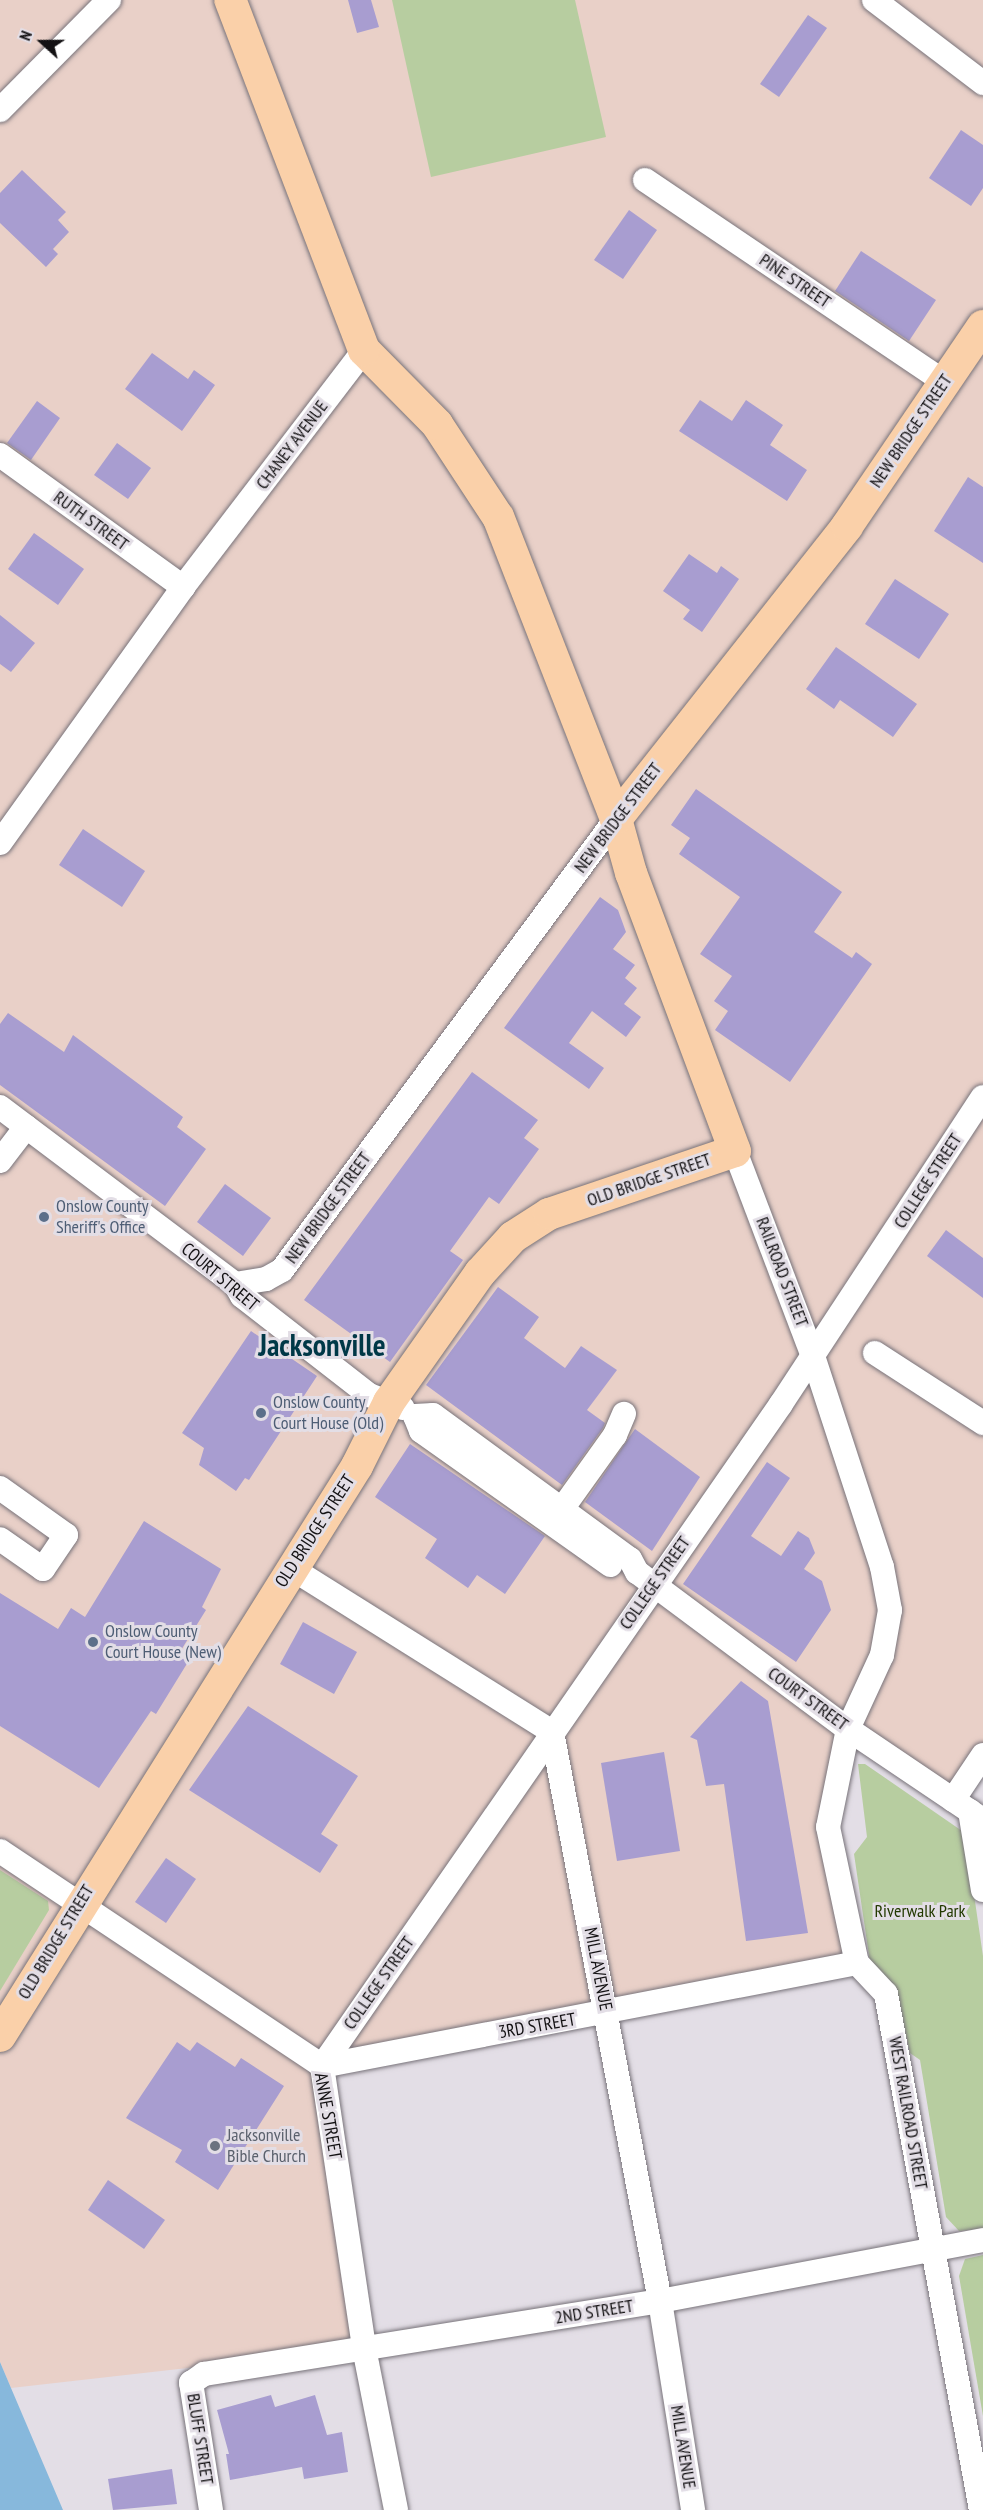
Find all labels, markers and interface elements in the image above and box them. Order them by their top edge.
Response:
north arrow [12,12,72,72]
text: N [14,28,36,43]
street label: PINE STREET [755,249,835,313]
street label: NEW BRIDGE STREET [865,370,957,492]
street label: CHANEY AVENUE [251,396,333,494]
street label: RUTH STREET [49,487,133,555]
street label: NEW BRIDGE STREET [570,759,666,877]
street label: COLLEGE STREET [889,1130,967,1232]
street label: NEW BRIDGE STREET [280,1148,376,1268]
street label: OLD BRIDGE STREET [584,1149,714,1211]
place label: Onslow County Sheriff's Office [56,1196,149,1238]
marker: Onslow County Sheriff's Office [37,1210,51,1224]
street label: RAILROAD STREET [751,1214,813,1330]
street label: COURT STREET [177,1238,263,1316]
district label: Jacksonville [258,1327,386,1363]
place label: Onslow County Court House (Old) [273,1392,383,1434]
marker: Onslow County Court House (Old) [254,1406,268,1420]
street label: OLD BRIDGE STREET [271,1471,359,1591]
street label: COLLEGE STREET [615,1532,695,1634]
place label: Onslow County Court House (New) [105,1621,221,1664]
marker: Onslow County Court House (New) [86,1635,100,1649]
street label: COURT STREET [763,1662,853,1736]
street label: OLD BRIDGE STREET [13,1881,99,2003]
park label: Riverwalk Park [874,1900,966,1922]
street label: MILL AVENUE [579,1925,617,2013]
street label: COLLEGE STREET [339,1932,419,2034]
street label: 3RD STREET [497,2009,577,2043]
street label: WEST RAILROAD STREET [884,2035,932,2191]
street label: ANNE STREET [310,2071,346,2161]
place label: Jacksonville Bible Church [227,2125,306,2168]
marker: Jacksonville Bible Church [208,2139,222,2153]
street label: 2ND STREET [553,2295,635,2329]
street label: BLUFF STREET [182,2392,218,2486]
street label: MILL AVENUE [666,2403,700,2491]

